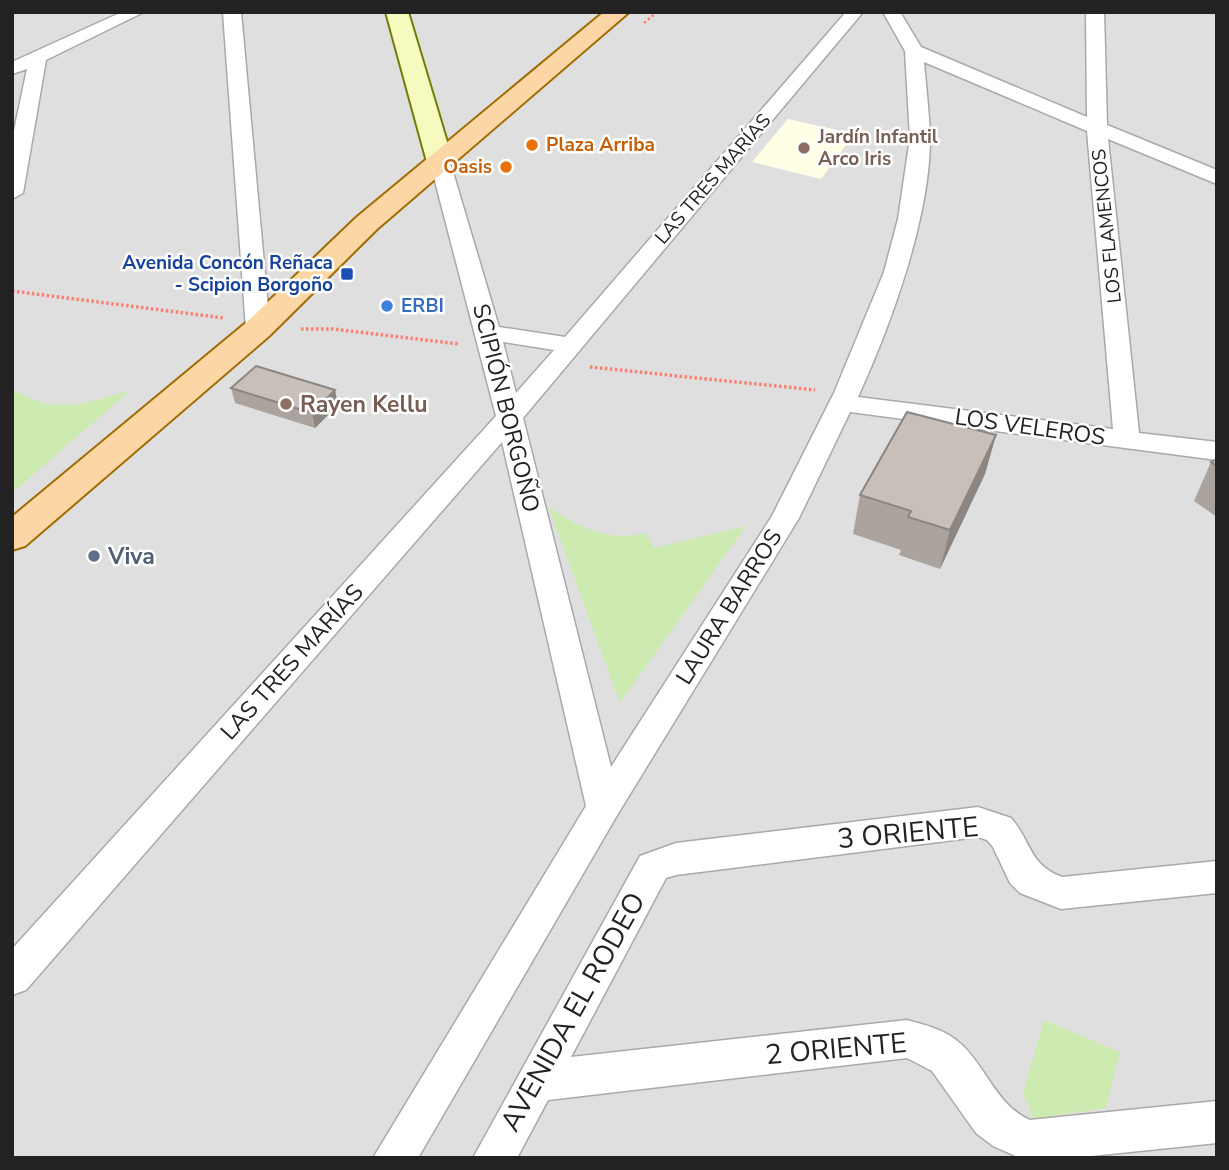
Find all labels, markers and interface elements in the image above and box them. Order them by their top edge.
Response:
street label: LAS TRES MARÍAS [649,108,777,250]
place label: Jardín Infantil Arco Iris [817,124,938,172]
place label: Plaza Arriba [546,132,655,158]
marker: Plaza Arriba [524,137,540,153]
marker: Jardín Infantil Arco Iris [796,140,812,156]
street label: LOS FLAMENCOS [1086,148,1128,304]
place label: Oasis [443,154,492,180]
marker: Oasis [498,159,514,175]
place label: Avenida Concón Reñaca - Scipion Borgoño [122,250,333,298]
marker: Avenida Concón Reñaca - Scipion Borgoño [339,266,355,282]
place label: ERBI [401,293,444,319]
marker: ERBI [379,298,395,314]
street label: SCIPIÓN BORGOÑO [465,300,547,516]
place label: Rayen Kellu [300,389,428,420]
marker: Rayen Kellu [278,396,294,412]
street label: LOS VELEROS [953,401,1107,453]
street label: LAURA BARROS [669,523,789,691]
place label: Viva [107,541,155,572]
marker: Viva [86,548,102,564]
street label: LAS TRES MARÍAS [214,577,370,747]
street label: 3 ORIENTE [836,808,980,858]
street label: AVENIDA EL RODEO [491,886,655,1138]
street label: 2 ORIENTE [764,1024,908,1074]

